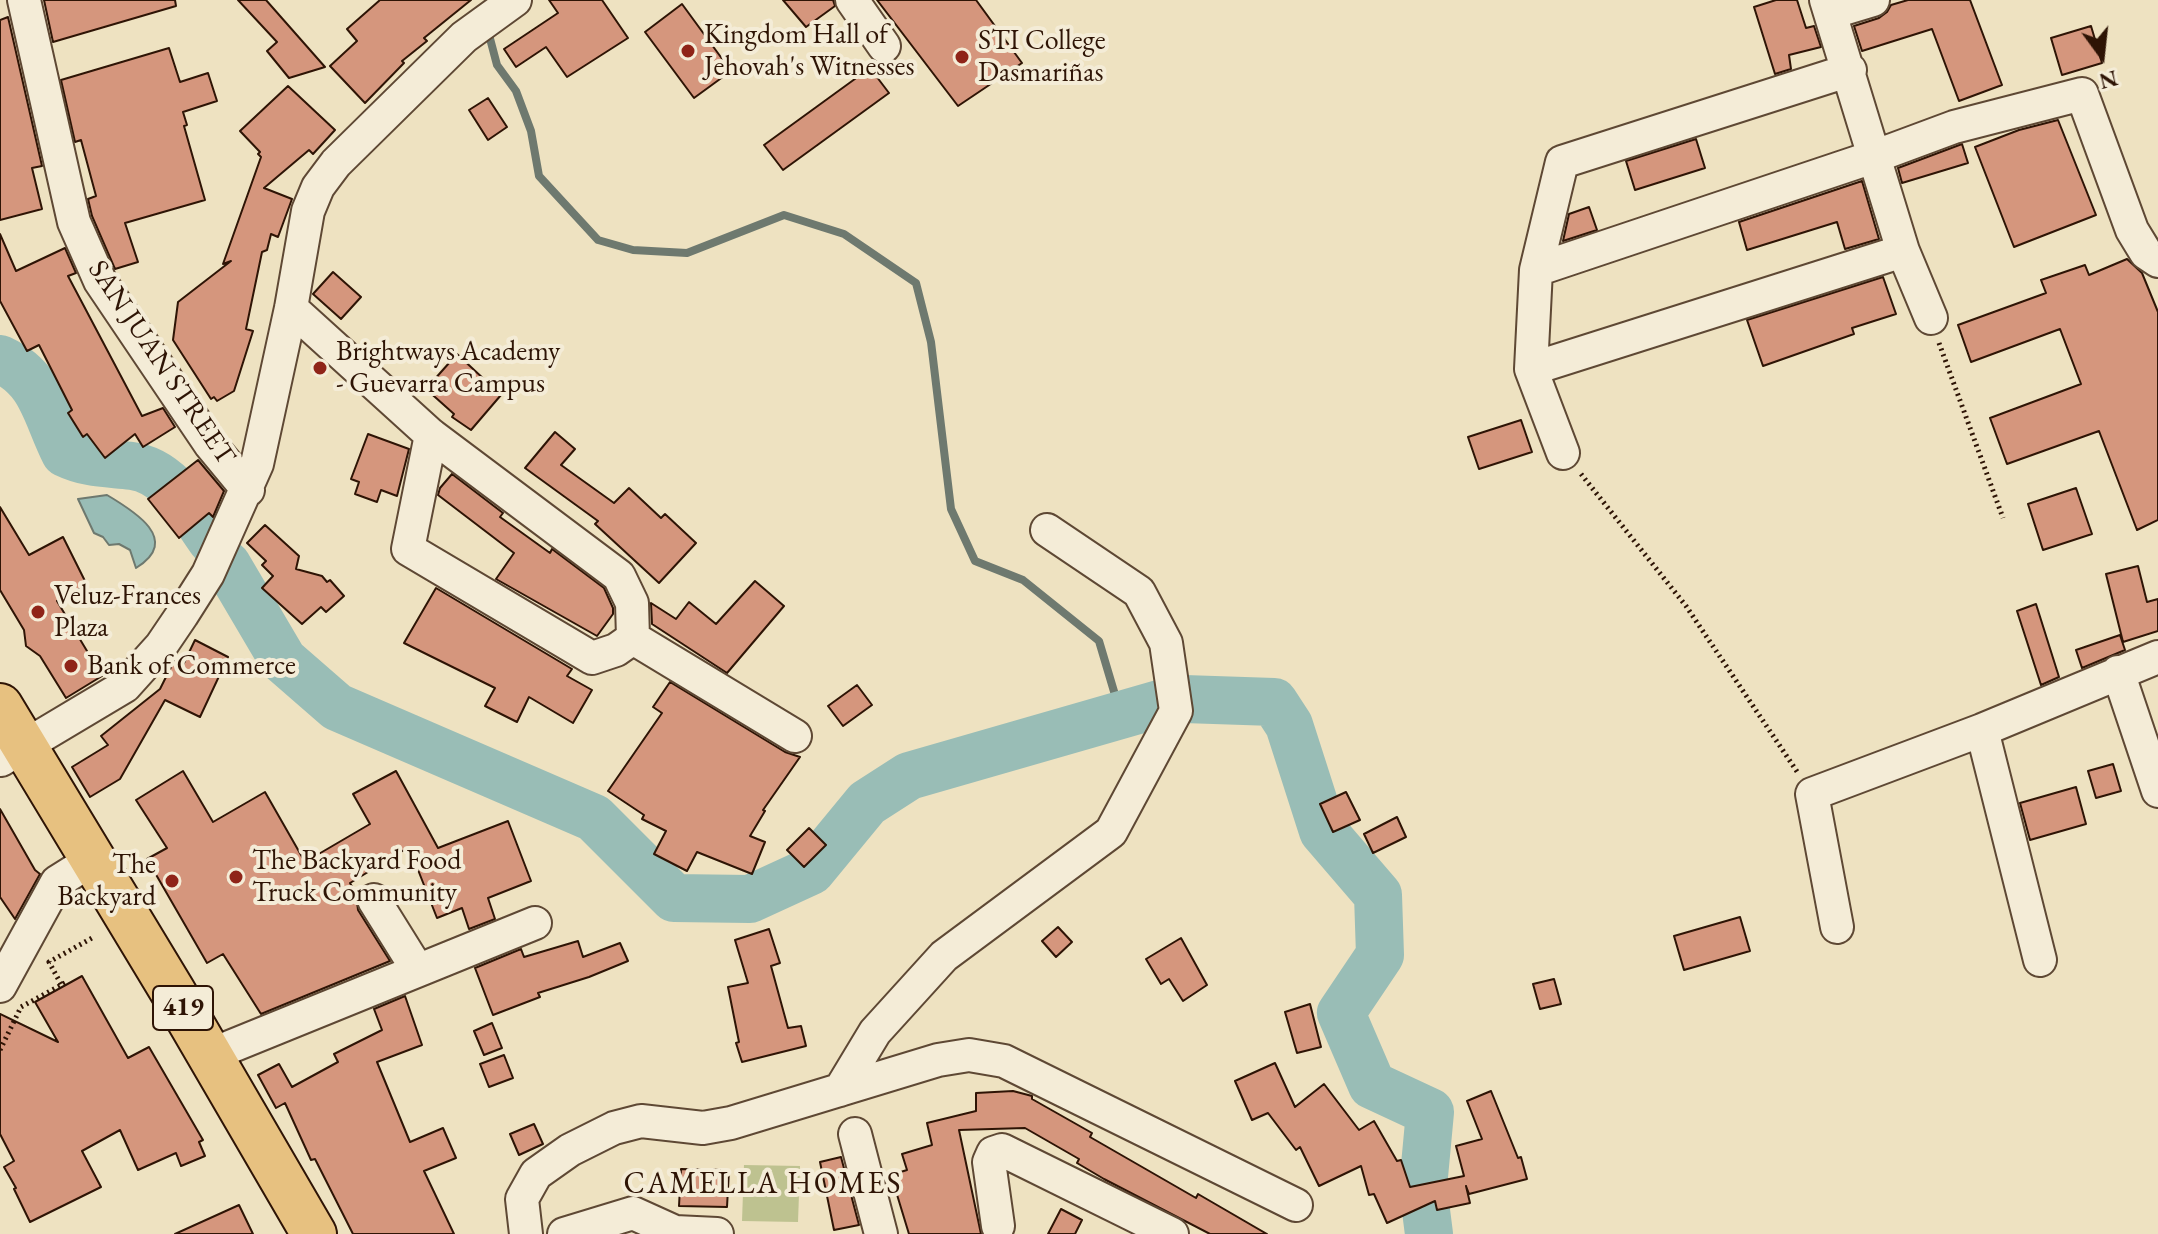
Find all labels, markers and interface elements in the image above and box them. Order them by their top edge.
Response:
north arrow [2062,16,2142,96]
place label: Kingdom Hall of Jehovah's Witnesses [704,18,914,84]
place label: STI College Dasmariñas [978,24,1106,90]
marker: Kingdom Hall of Jehovah's Witnesses [679,42,697,60]
marker: STI College Dasmariñas [953,48,971,66]
text: N [2096,63,2121,96]
street label: SAN JUAN STREET [80,254,242,472]
place label: Brightways Academy - Guevarra Campus [336,335,560,401]
marker: Brightways Academy - Guevarra Campus [311,359,329,377]
place label: Veluz-Frances Plaza [54,579,201,645]
marker: Veluz-Frances Plaza [29,603,47,621]
place label: Bank of Commerce [87,649,296,683]
marker: Bank of Commerce [62,657,80,675]
place label: The Backyard Food Truck Community [252,844,461,910]
place label: The Backyard [57,848,156,914]
marker: The Backyard Food Truck Community [227,868,245,886]
marker: The Backyard [163,872,181,890]
road number: 419 [153,986,213,1030]
district label: CAMELLA HOMES [624,1167,902,1203]

